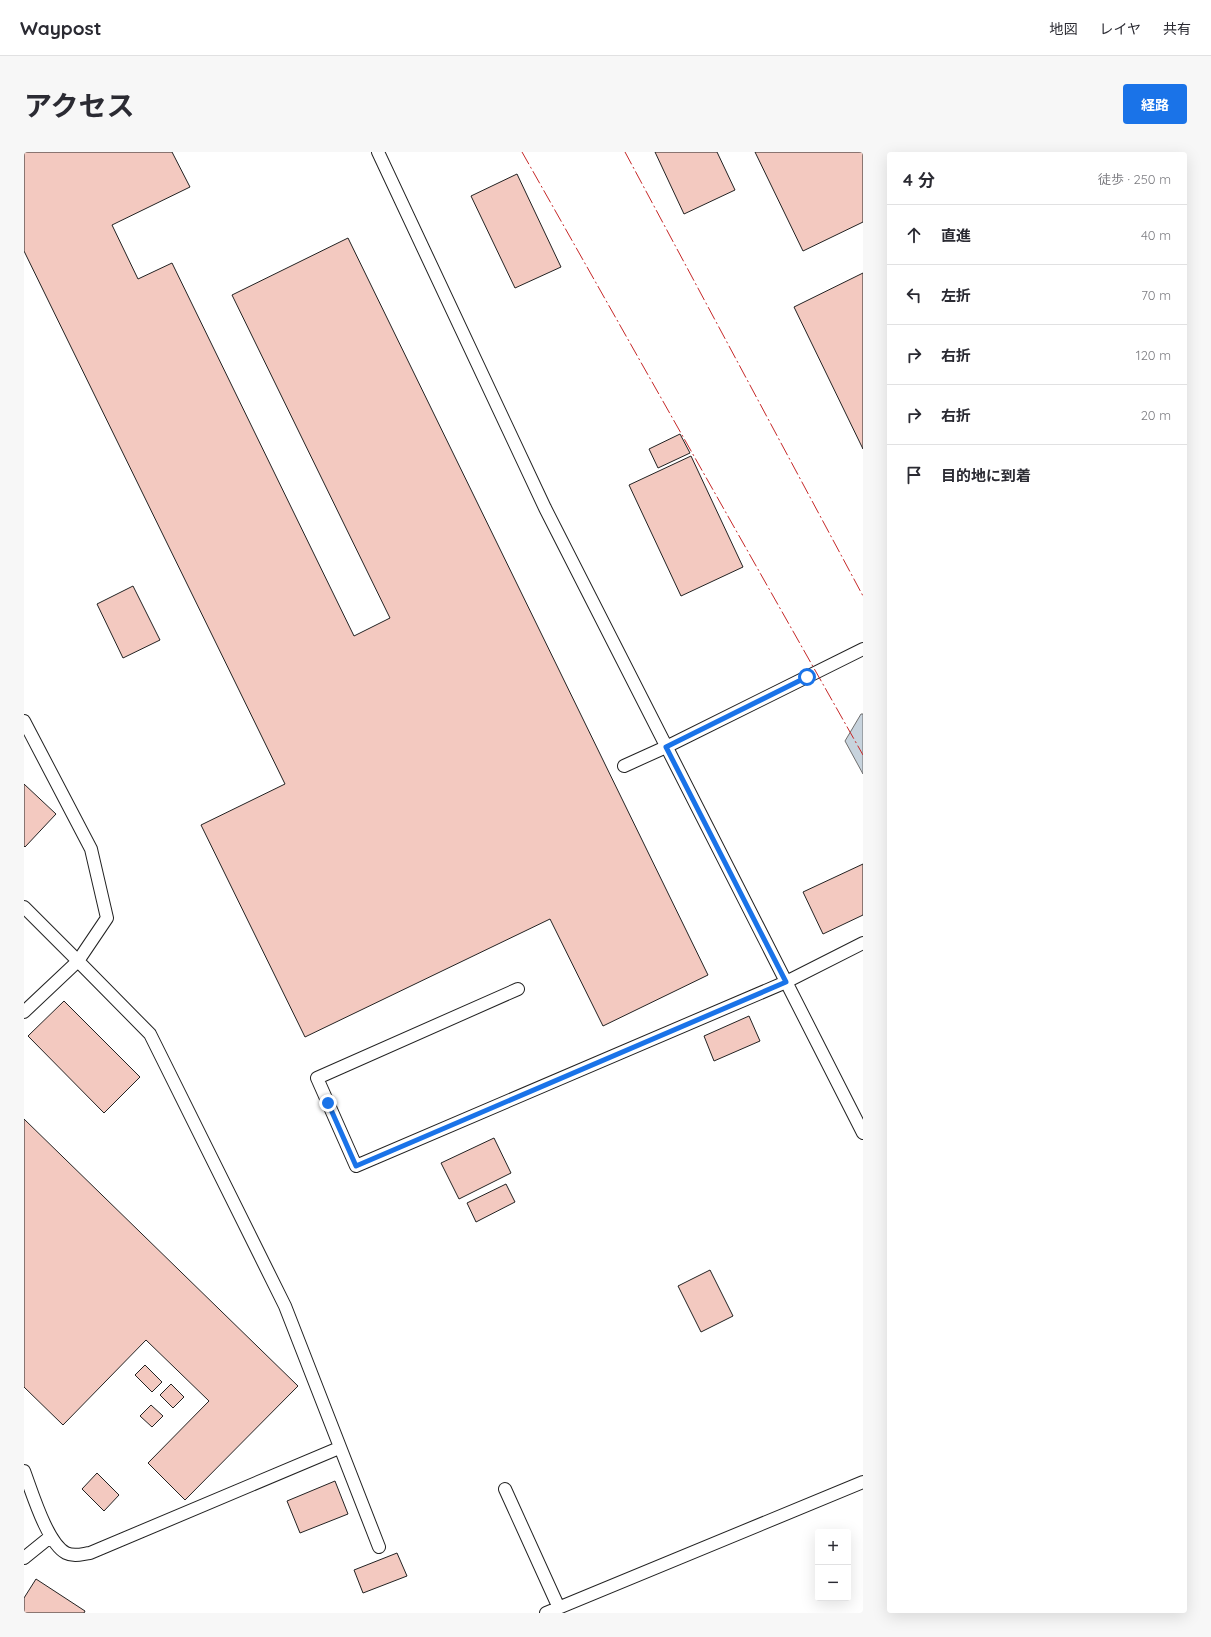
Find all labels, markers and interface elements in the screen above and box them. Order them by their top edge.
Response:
text: Waypost [20,16,102,40]
text: 地図 [1049,20,1077,38]
text: レイヤ [1099,20,1141,38]
text: 共有 [1163,20,1191,38]
button: 経路 [1123,84,1187,124]
text: アクセス [24,88,135,123]
text: 4 分 [903,169,935,190]
text: 徒歩 · 250 m [1098,171,1171,187]
icon: ahead [903,224,925,246]
text: 直進 [941,226,971,245]
text: 40 m [1141,227,1171,243]
icon: left [903,284,925,306]
text: 左折 [941,286,971,305]
text: 70 m [1141,287,1171,303]
icon: right [903,344,925,366]
text: 右折 [941,346,971,365]
text: 120 m [1136,347,1171,363]
icon: right [903,404,925,426]
text: 右折 [941,406,971,425]
text: 20 m [1141,407,1171,423]
icon: arrive [903,464,925,486]
text: 目的地に到着 [941,466,1031,485]
route start [798,668,816,686]
route end [319,1094,337,1112]
map controls [815,1529,851,1601]
button: + [815,1529,851,1565]
button: − [815,1565,851,1601]

